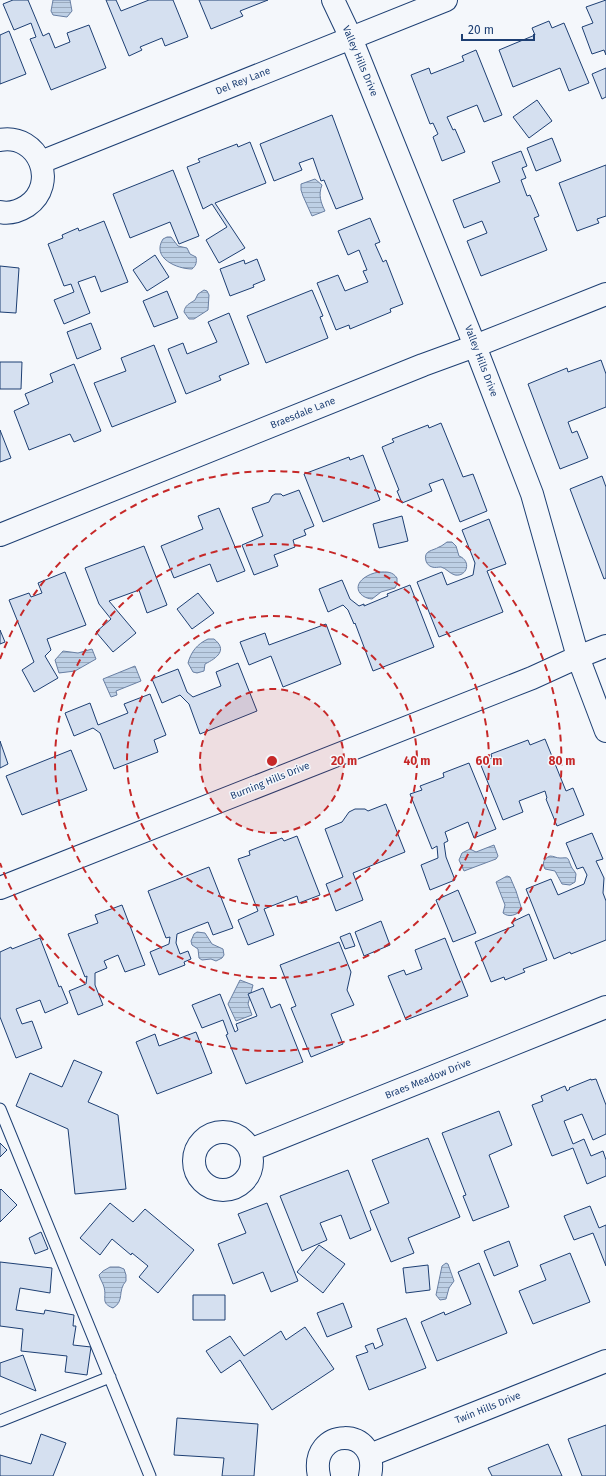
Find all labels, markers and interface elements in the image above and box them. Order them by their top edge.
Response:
scale bar [462,16,534,42]
text: 20 m [468,23,494,37]
street label: Valley Hills Drive [340,24,380,98]
street label: Del Rey Lane [214,65,272,97]
street label: Valley Hills Drive [462,324,500,398]
street label: Braesdale Lane [269,394,337,432]
centre of rings [265,754,279,768]
text: 20 m [331,754,357,768]
text: 40 m [404,754,430,768]
text: 60 m [476,754,502,768]
text: 80 m [549,754,575,768]
street label: Burning Hills Drive [229,760,311,802]
street label: Braes Meadow Drive [383,1056,473,1102]
street label: Twin Hills Drive [453,1389,523,1427]

